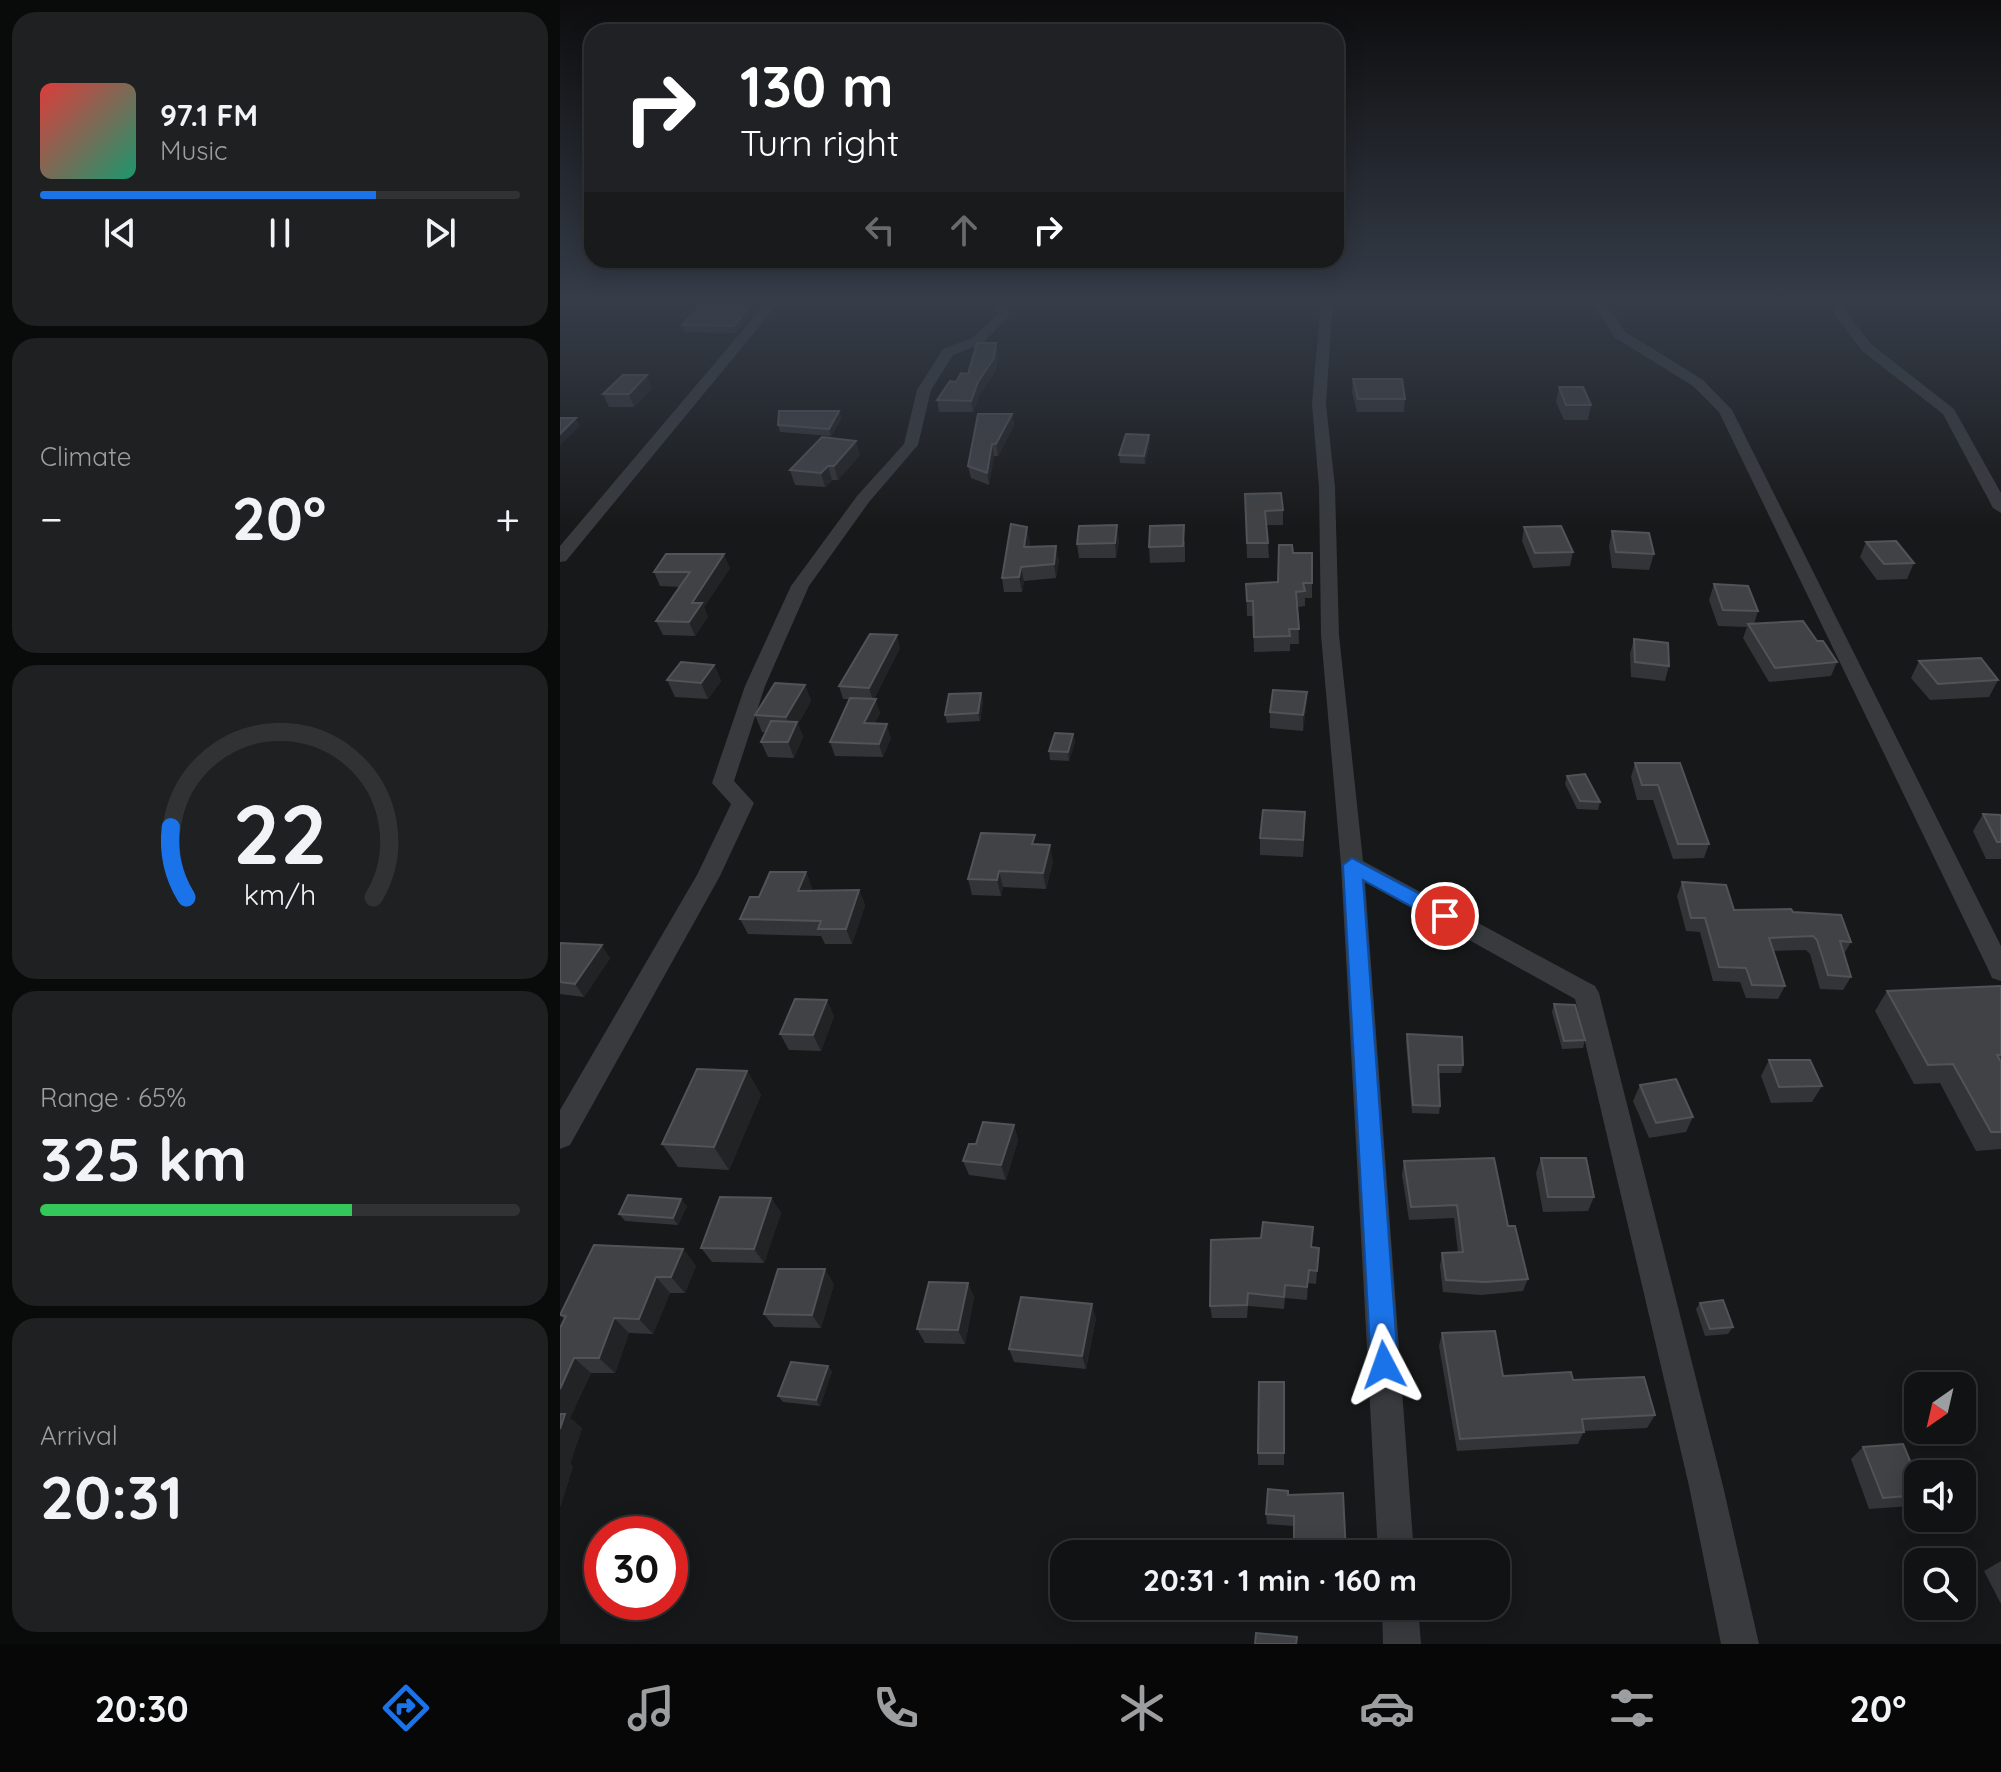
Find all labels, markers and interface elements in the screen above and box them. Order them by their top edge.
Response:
text: 130 m [740,51,894,121]
icon: right [608,56,712,160]
text: 97.1 FM [160,96,258,134]
text: Turn right [740,120,899,165]
text: Music [160,134,228,167]
icon: left [858,208,902,252]
icon: ahead [942,208,986,252]
icon: right [1026,208,1070,252]
icon: previous [98,211,142,255]
icon: pause [258,211,302,255]
icon: next [418,211,462,255]
text: Climate [40,440,131,473]
text: 20° [232,480,326,555]
text: − [40,491,63,546]
text: + [495,491,520,546]
text: 22 [233,781,327,885]
text: km/h [244,876,316,912]
pin [1411,882,1479,950]
icon: arrive [1423,894,1467,938]
text: Range · 65% [40,1081,186,1114]
text: 325 km [40,1121,247,1196]
position arrow [1342,1323,1426,1407]
north arrow [1904,1372,1976,1444]
map controls [1904,1372,1976,1620]
text: Arrival [40,1419,118,1452]
text: 20:31 [40,1459,183,1534]
button: sound [1904,1460,1976,1532]
speed limit sign: 30 [584,1516,688,1620]
button: search [1904,1548,1976,1620]
text: 20:31 · 1 min · 160 m [1143,1561,1417,1599]
icon: directions [378,1680,434,1736]
icon: music [623,1680,679,1736]
icon: phone [868,1680,924,1736]
icon: climate [1114,1680,1170,1736]
icon: car [1359,1680,1415,1736]
icon: filters [1604,1680,1660,1736]
text: 20:30 [95,1686,189,1731]
text: 20° [1850,1686,1906,1731]

